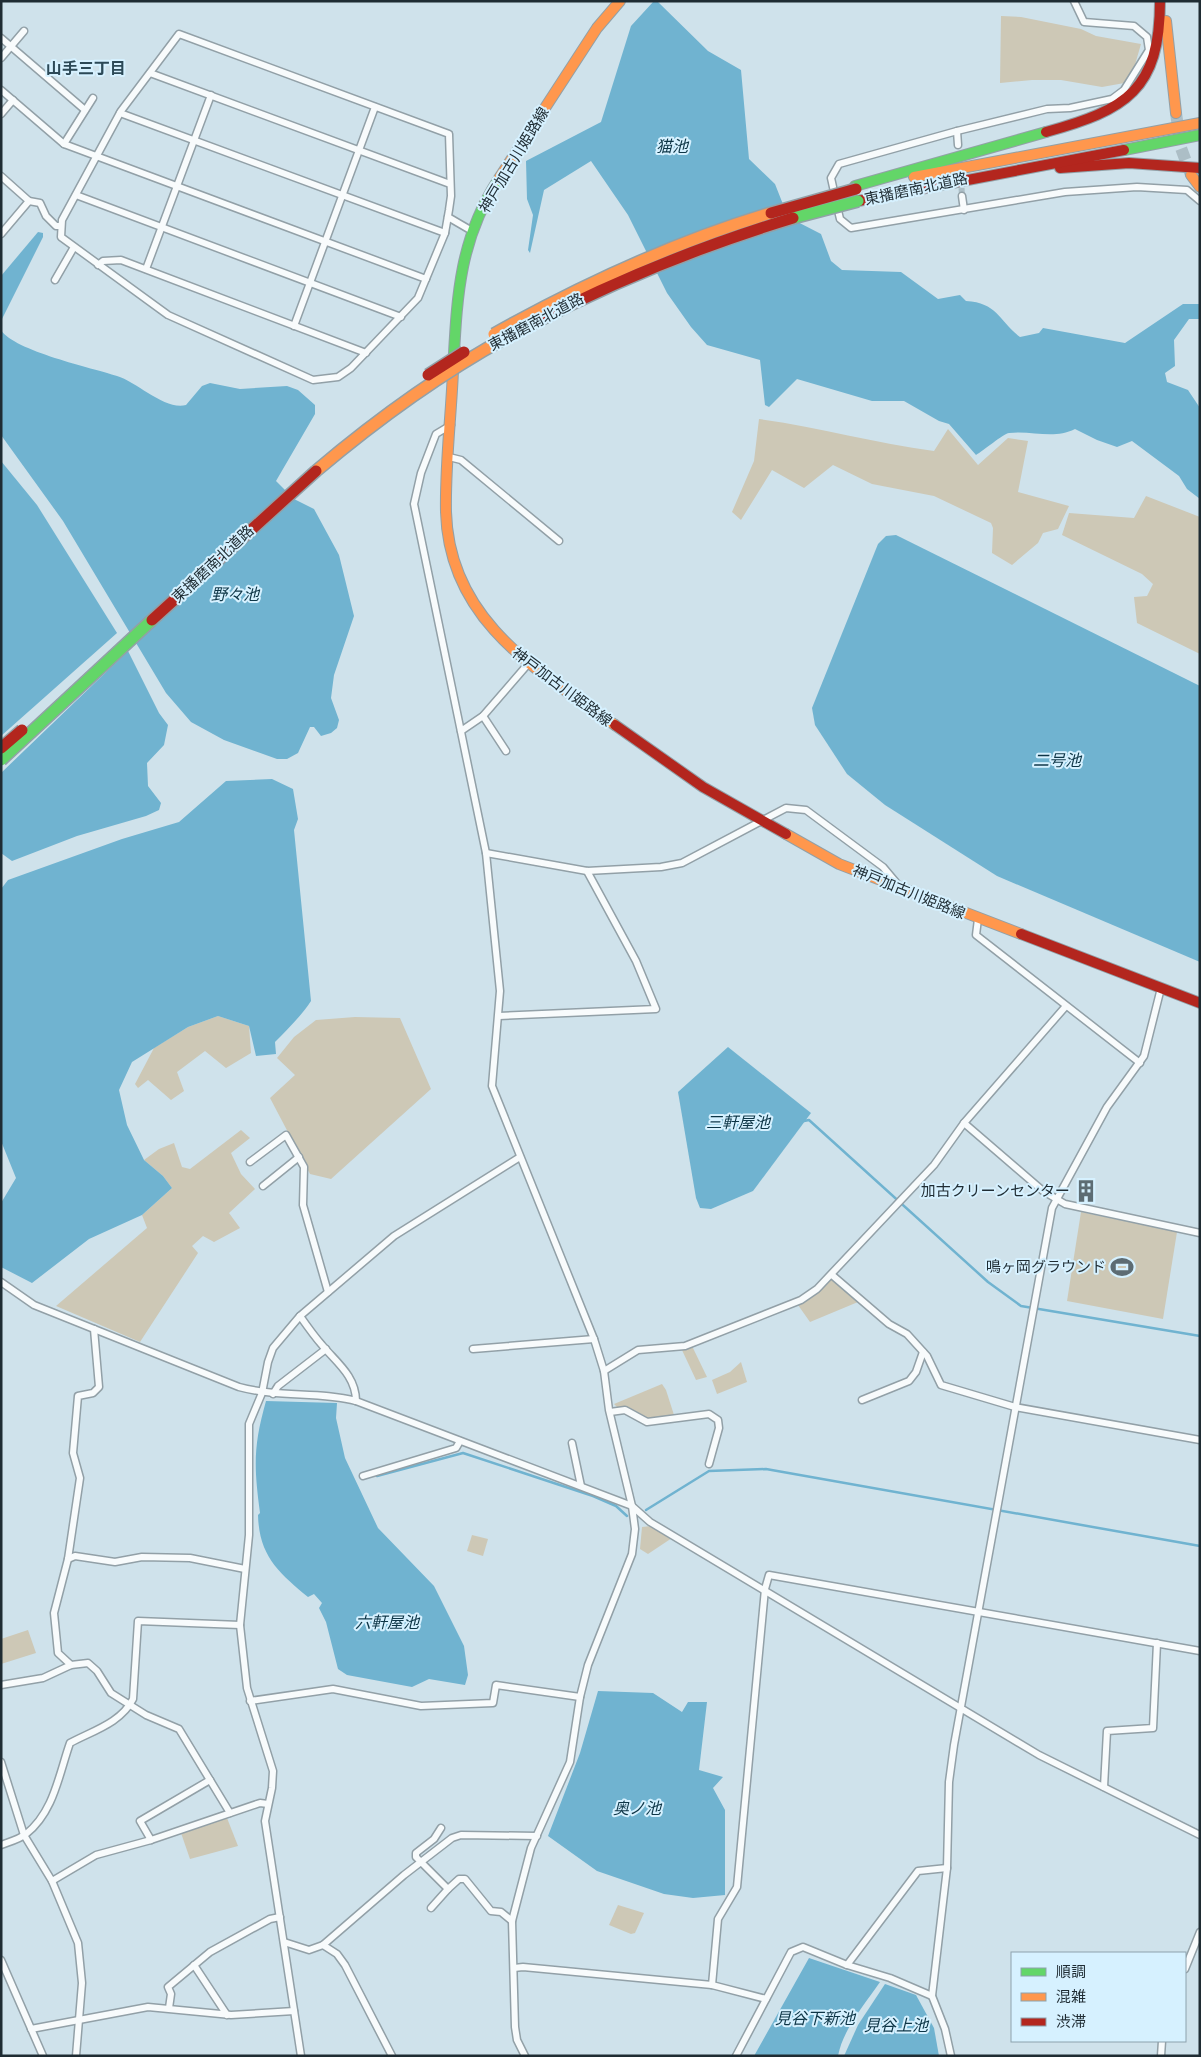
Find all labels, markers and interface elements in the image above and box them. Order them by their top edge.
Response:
district label: 山手三丁目 [46,59,126,78]
street label: 神戸加古川姫路線 [475,104,553,216]
water label: 猫池 [656,137,690,156]
street label: 東播磨南北道路 [863,169,969,209]
street label: 東播磨南北道路 [485,289,587,355]
street label: 東播磨南北道路 [168,522,258,606]
water label: 野々池 [211,585,261,604]
street label: 神戸加古川姫路線 [509,644,615,730]
water label: 二号池 [1033,751,1083,770]
street label: 神戸加古川姫路線 [850,861,968,923]
water label: 三軒屋池 [706,1113,772,1132]
building icon: 加古クリーンセンター [1073,1178,1099,1204]
place label: 加古クリーンセンター [921,1182,1070,1200]
sports icon: 鳴ヶ岡グラウンド [1109,1254,1135,1280]
place label: 鳴ヶ岡グラウンド [986,1258,1106,1276]
water label: 六軒屋池 [355,1613,421,1632]
water label: 奥ノ池 [613,1799,663,1818]
legend [1011,1952,1186,2042]
text: 順調 [1056,1963,1086,1981]
text: 混雑 [1056,1988,1086,2006]
water label: 見谷下新池 [775,2009,857,2028]
text: 渋滞 [1056,2013,1086,2031]
water label: 見谷上池 [864,2016,930,2035]

